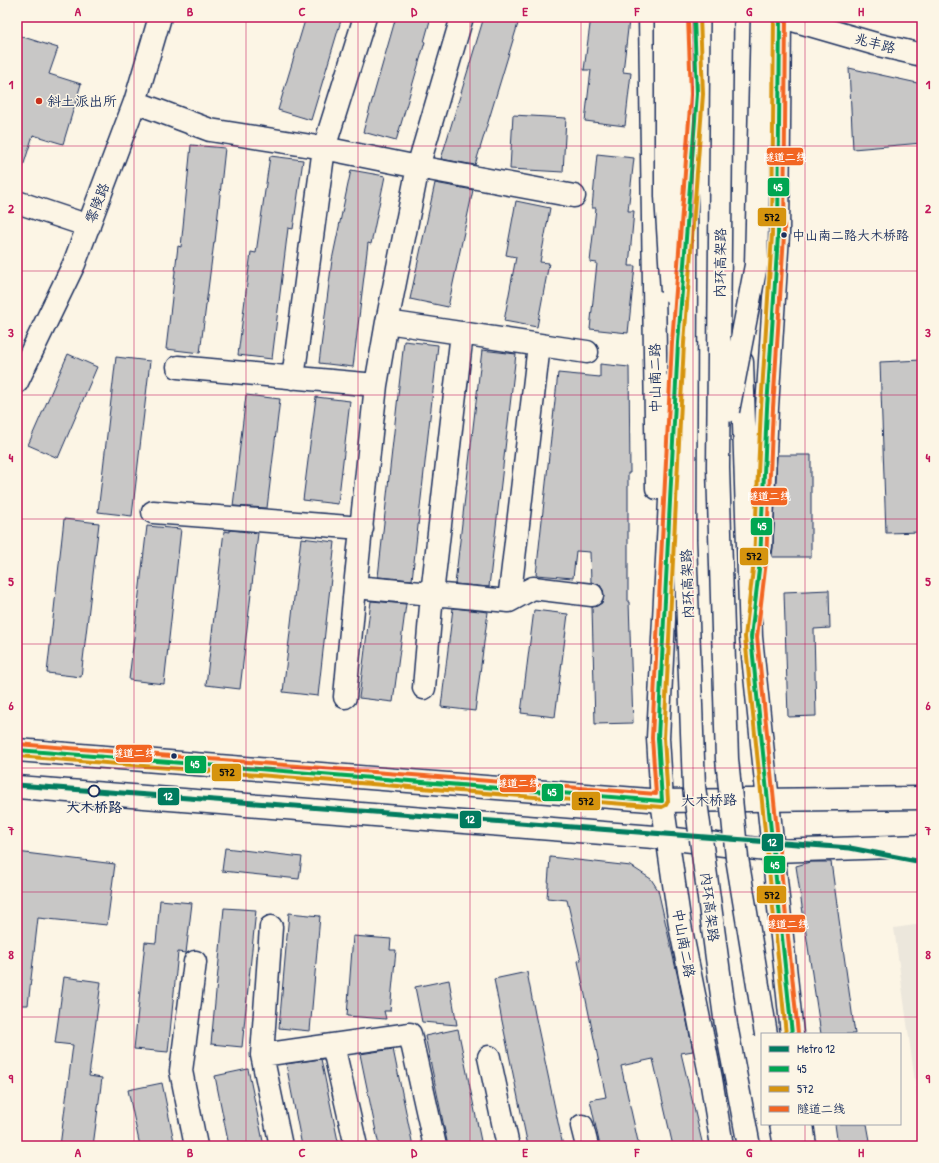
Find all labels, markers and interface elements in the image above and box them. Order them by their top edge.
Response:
text: A [75,2,82,20]
text: B [187,2,194,20]
text: C [298,2,306,20]
text: D [411,2,418,20]
text: E [522,2,528,20]
text: F [634,2,641,20]
text: G [746,2,753,20]
text: H [858,2,864,20]
street label: 兆丰路 [852,28,898,57]
text: 1 [9,75,14,93]
text: 1 [926,75,931,93]
place label: 斜土派出所 [47,91,117,110]
marker: 斜土派出所 [34,96,44,106]
line badge: 隧道二线 [766,147,804,166]
text: 隧道二线 [763,150,807,164]
line badge: 45 [767,177,790,197]
street label: 零陵路 [80,180,113,226]
text: 45 [774,180,783,194]
text: 2 [8,199,15,217]
text: 2 [925,199,932,217]
line badge: 572 [757,207,787,227]
text: 572 [764,210,780,224]
place label: 中山南二路大木桥路 [792,226,909,244]
street label: 内环高架路 [709,228,730,298]
marker: 中山南二路大木桥路 [779,230,789,240]
text: 3 [8,323,14,341]
text: 3 [925,323,931,341]
street label: 中山南二路 [644,343,665,413]
text: 4 [9,448,14,466]
text: 4 [926,448,931,466]
line badge: 隧道二线 [750,487,788,506]
text: 隧道二线 [747,489,791,503]
line badge: 45 [750,517,773,536]
text: 45 [758,519,767,533]
line badge: 572 [739,547,769,566]
street label: 内环高架路 [676,549,697,619]
text: 572 [746,549,762,563]
text: 5 [8,572,14,590]
text: 5 [925,572,931,590]
text: 6 [8,696,14,714]
text: 6 [925,696,931,714]
line badge: 隧道二线 [115,744,153,763]
text: 隧道二线 [112,746,156,760]
unlabelled marker [169,751,179,761]
line badge: 45 [184,755,207,774]
text: 45 [191,757,200,771]
line badge: 572 [211,763,242,782]
text: 572 [219,765,235,779]
line badge: 隧道二线 [499,774,537,793]
text: 隧道二线 [496,776,540,790]
line badge: 45 [541,783,564,802]
marker: 大木桥路 [87,784,101,798]
text: 45 [548,785,557,799]
line badge: 12 [157,787,180,806]
text: 12 [163,789,173,803]
street label: 大木桥路 [681,790,737,809]
line badge: 572 [571,791,601,811]
text: 572 [578,794,594,808]
place label: 大木桥路 [66,797,122,816]
line badge: 12 [459,810,482,829]
text: 12 [465,812,475,826]
text: 7 [7,821,15,839]
text: 7 [924,821,932,839]
line badge: 12 [761,833,784,852]
text: 12 [767,835,777,849]
line badge: 45 [763,855,786,874]
text: 45 [771,858,780,872]
street label: 内环高架路 [697,871,724,943]
line badge: 572 [756,885,787,904]
text: 572 [764,888,780,902]
street label: 中山南二路 [669,907,700,979]
line badge: 隧道二线 [768,914,806,933]
text: 隧道二线 [765,917,809,931]
text: 8 [8,945,14,963]
text: 8 [925,945,931,963]
legend [761,1033,901,1125]
text: Metro 12 [797,1040,836,1057]
text: 45 [797,1060,807,1077]
text: 9 [9,1069,14,1087]
text: 9 [926,1069,931,1087]
text: 572 [797,1080,814,1097]
text: 隧道二线 [797,1100,845,1117]
text: A [75,1143,82,1161]
text: B [187,1143,194,1161]
text: C [298,1143,306,1161]
text: D [411,1143,418,1161]
text: E [522,1143,528,1161]
text: F [634,1143,641,1161]
text: G [746,1143,753,1161]
text: H [858,1143,864,1161]

